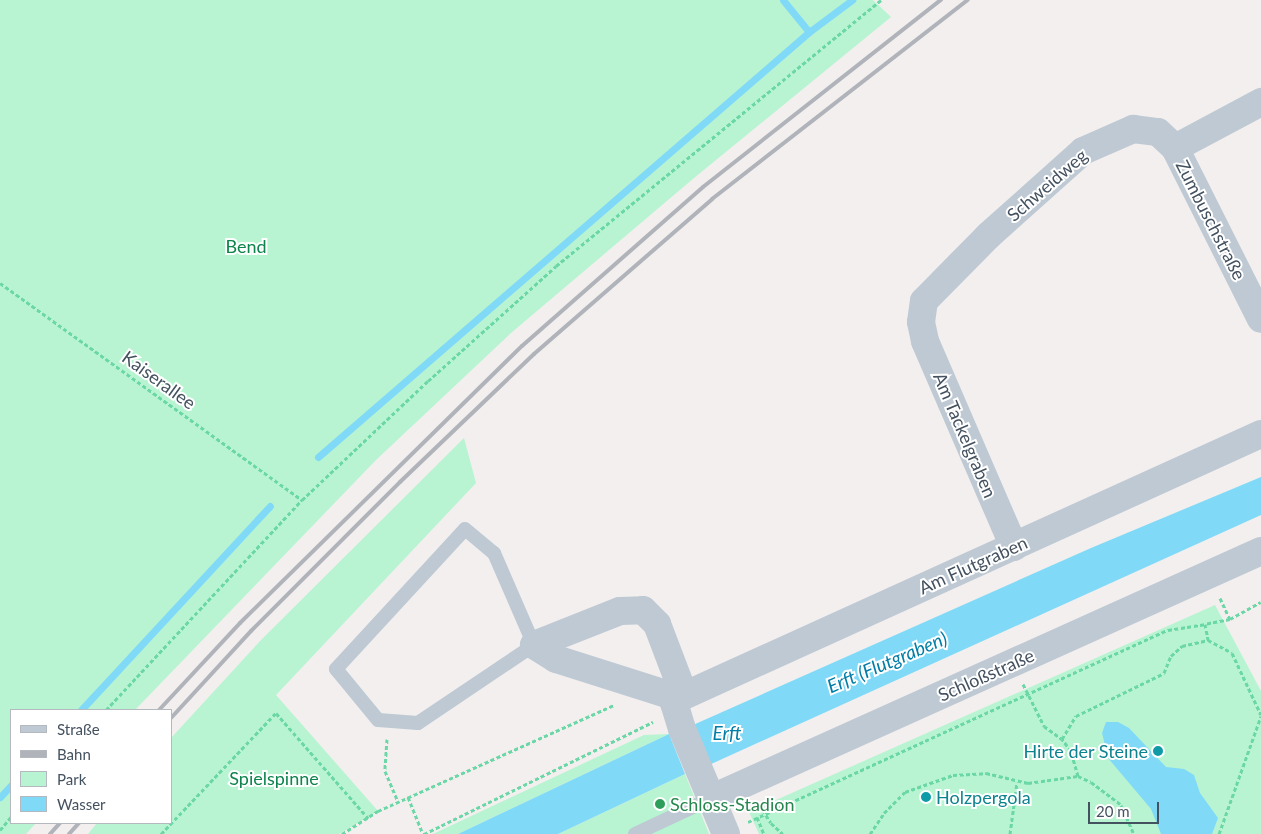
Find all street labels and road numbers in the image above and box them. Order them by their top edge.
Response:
street label: Schweidweg [1003,144,1091,226]
street label: Zumbuschstraße [1172,157,1250,283]
street label: Kaiserallee [118,346,200,414]
street label: Am Tackelgraben [929,369,1001,501]
street label: Am Flutgraben [915,531,1031,599]
street label: Schloßstraße [935,644,1037,706]

